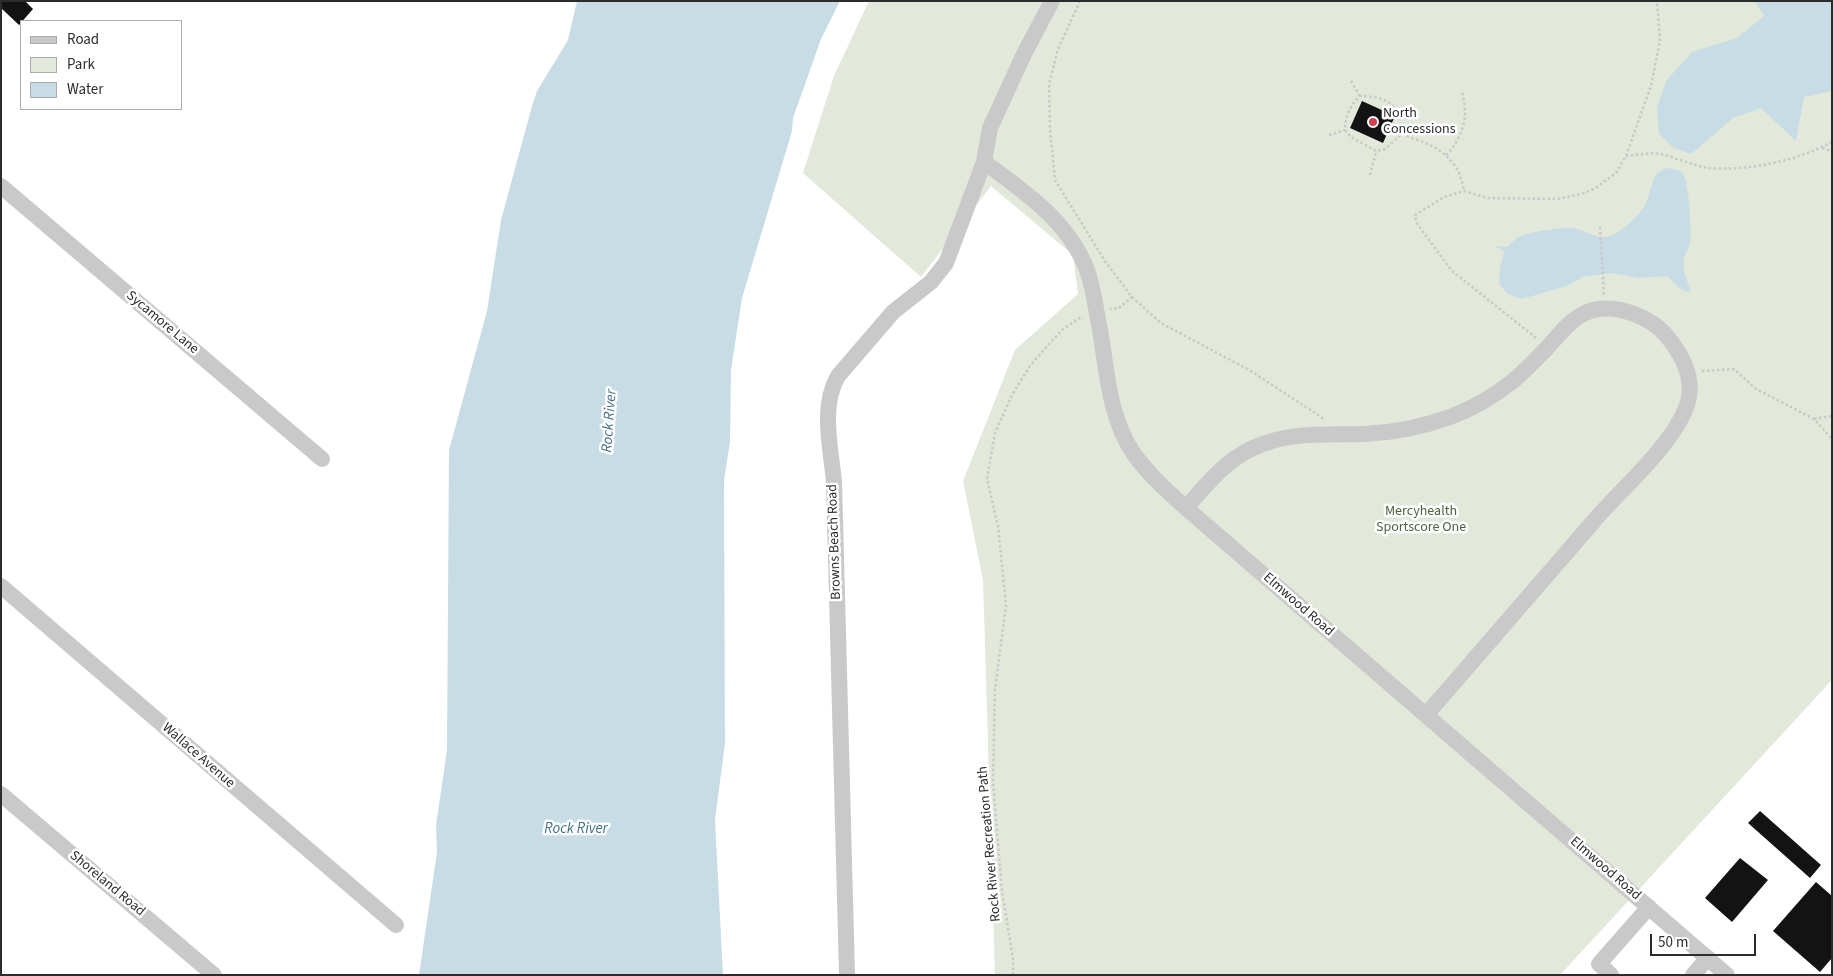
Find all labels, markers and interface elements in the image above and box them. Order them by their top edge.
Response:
legend [20,20,182,110]
text: Road [67,29,99,50]
text: Park [67,54,95,75]
text: Water [67,79,103,100]
place label: North Concessions [1383,106,1456,138]
marker: North Concessions [1367,116,1379,128]
street label: Sycamore Lane [122,288,202,358]
water label: Rock River [599,389,621,453]
street label: Browns Beach Road [825,484,845,600]
park label: Mercyhealth Sportscore One [1376,504,1466,536]
street label: Elmwood Road [1259,570,1337,640]
street label: Wallace Avenue [158,720,238,792]
street label: Rock River Recreation Path [975,765,1005,923]
water label: Rock River [544,821,608,839]
street label: Elmwood Road [1566,834,1644,904]
street label: Shoreland Road [66,848,148,920]
scale bar [1653,924,1759,956]
text: 50 m [1658,932,1688,953]

